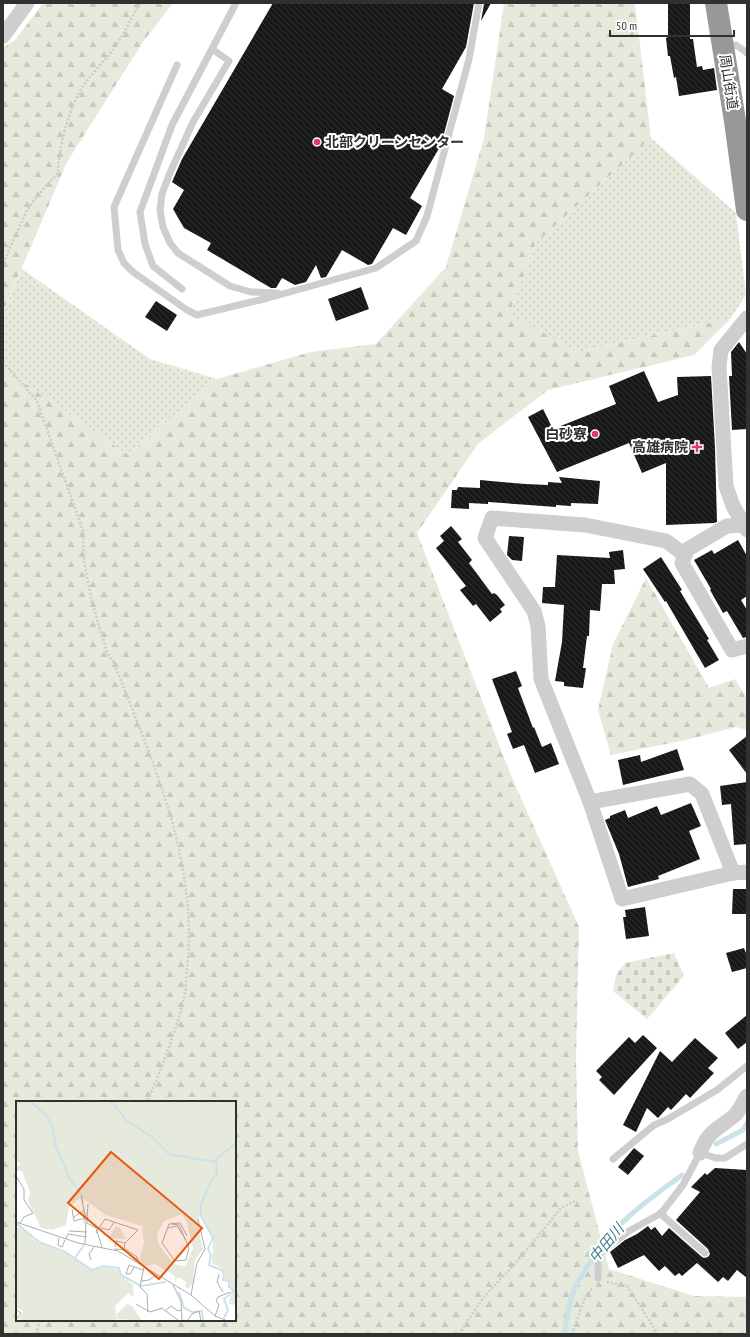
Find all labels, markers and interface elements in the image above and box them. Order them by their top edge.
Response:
scale bar [610,12,734,38]
text: 50 m [616,18,637,33]
street label: 周山街道 [716,53,742,111]
place label: 北部クリーンセンター [325,133,464,151]
marker: 北部クリーンセンター [312,137,322,147]
place label: 白砂寮 [545,425,587,443]
marker: 白砂寮 [590,429,600,439]
place label: 高雄病院 [632,438,688,456]
marker: 高雄病院 [691,441,703,453]
inset map [16,1101,236,1321]
water label: 中田川 [584,1218,629,1266]

